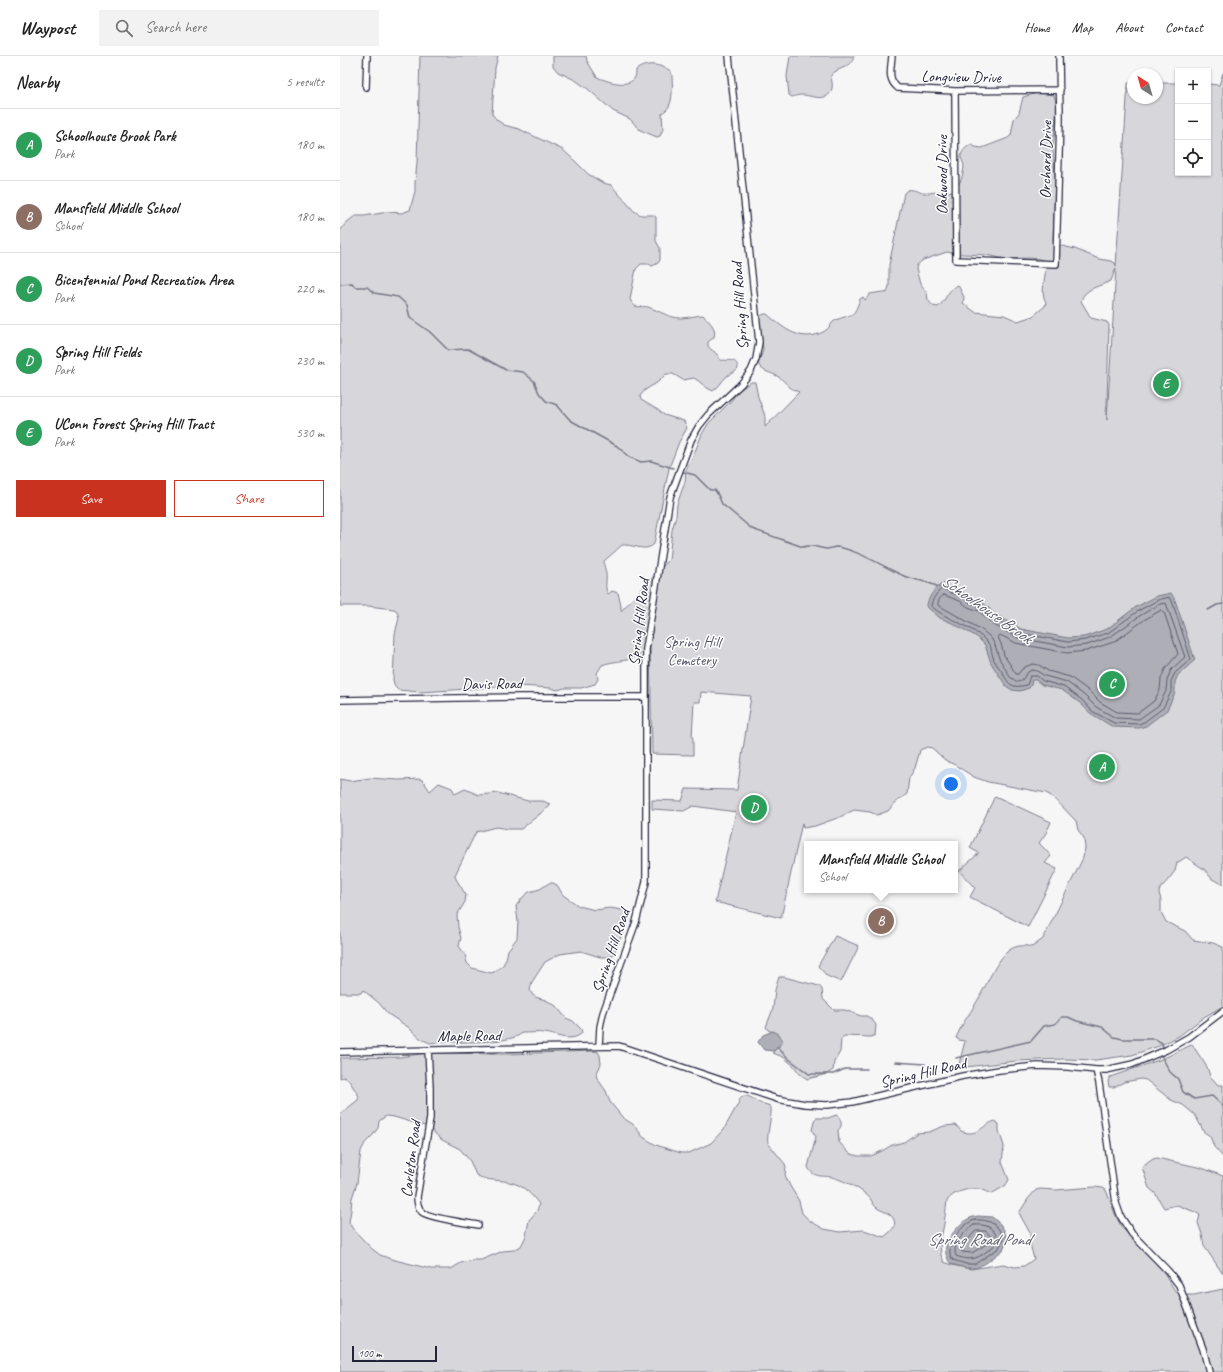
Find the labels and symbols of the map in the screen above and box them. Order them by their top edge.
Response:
street label: Longview Drive [921,66,1003,88]
north arrow [1127,68,1163,104]
street label: Orchard Drive [1035,119,1057,199]
street label: Oakwood Drive [932,134,952,215]
street label: Spring Hill Road [727,259,753,350]
pin: E [1153,369,1179,399]
water label: Schoolhouse Brook [938,570,1038,649]
street label: Spring Hill Road [624,575,655,667]
park label: Spring Hill Cemetery [664,632,724,670]
pin: C [1099,669,1125,699]
street label: Davis Road [462,673,525,695]
pin: A [1089,752,1115,782]
your location [941,774,961,794]
pin: D [741,793,767,823]
street label: Spring Hill Road [587,904,636,996]
pin: B [868,906,894,936]
street label: Maple Road [437,1025,503,1047]
street label: Spring Hill Road [878,1053,971,1093]
street label: Carleton Road [396,1117,426,1198]
water label: Spring Road Pond [928,1229,1036,1250]
scale bar [352,1344,437,1363]

